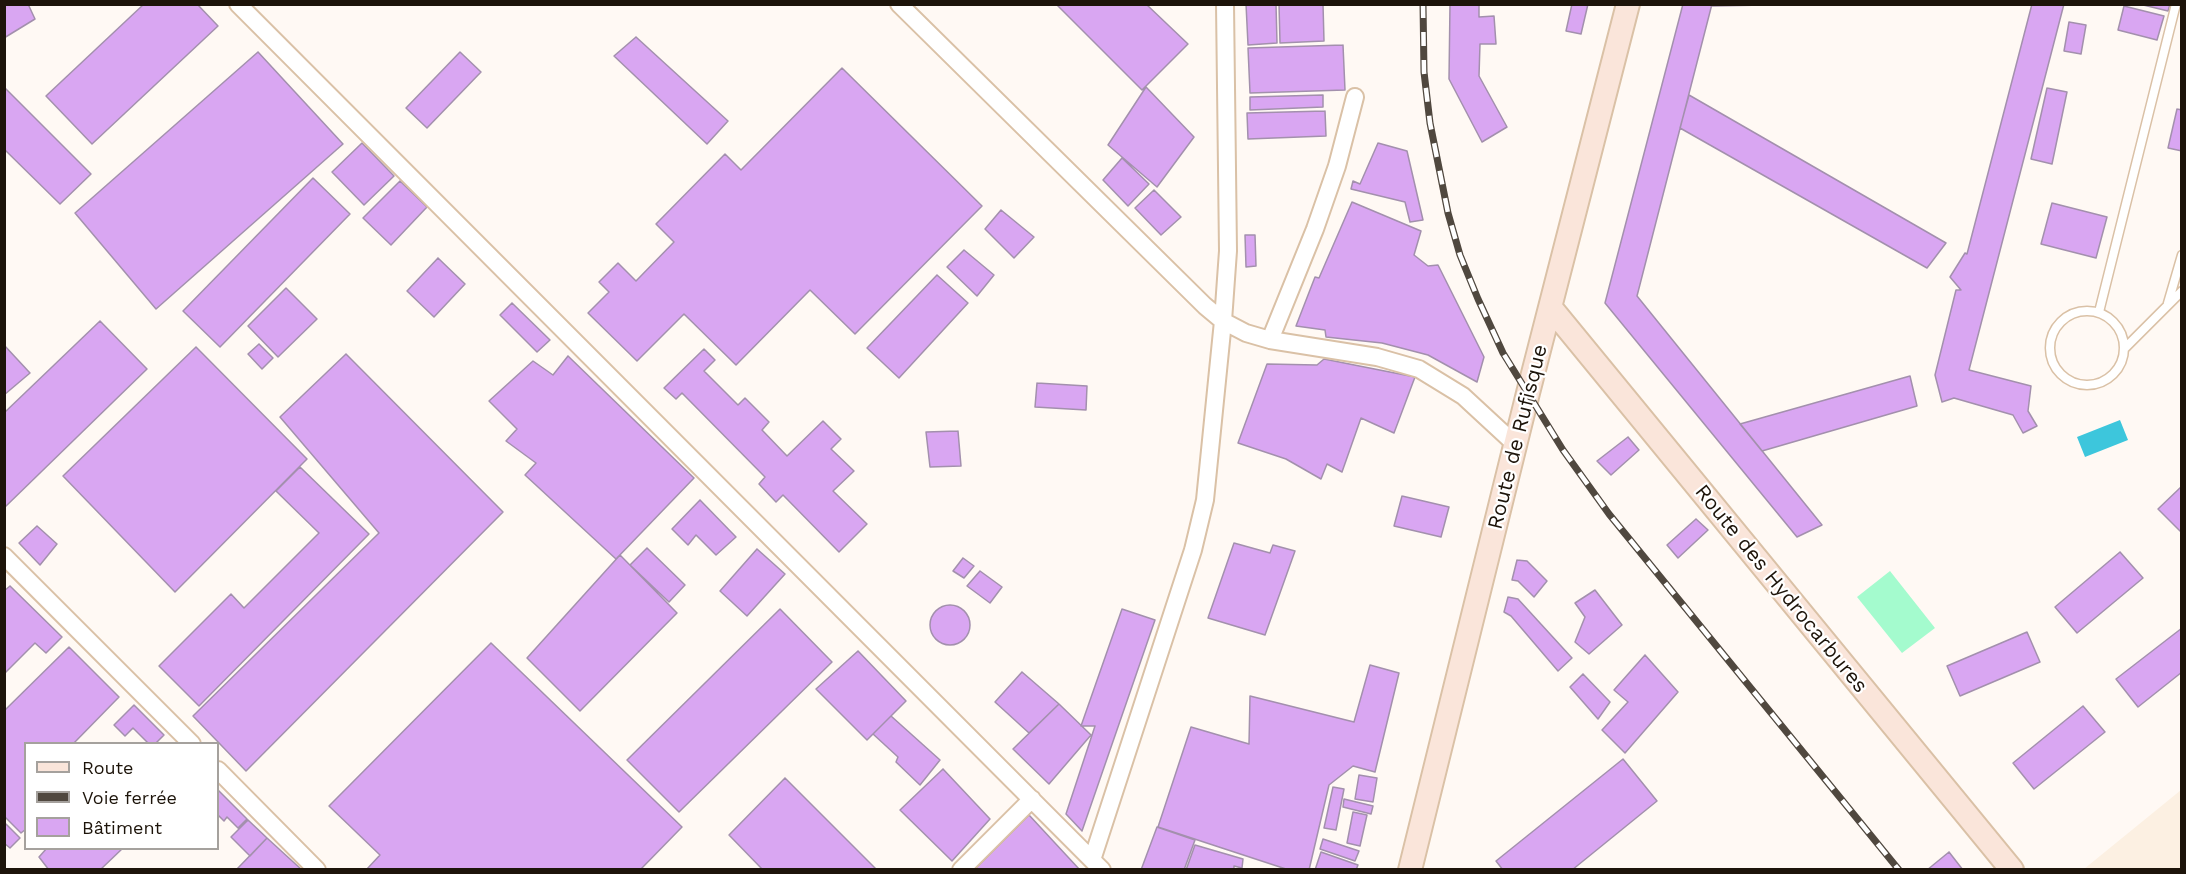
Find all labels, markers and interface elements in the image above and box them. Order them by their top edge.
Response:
street label: Route de Rufisque [1483,342,1553,532]
street label: Route des Hydrocarbures [1689,480,1873,698]
legend [24,742,219,850]
text: Route [82,757,134,778]
text: Voie ferrée [82,787,177,808]
text: Bâtiment [82,817,162,838]

